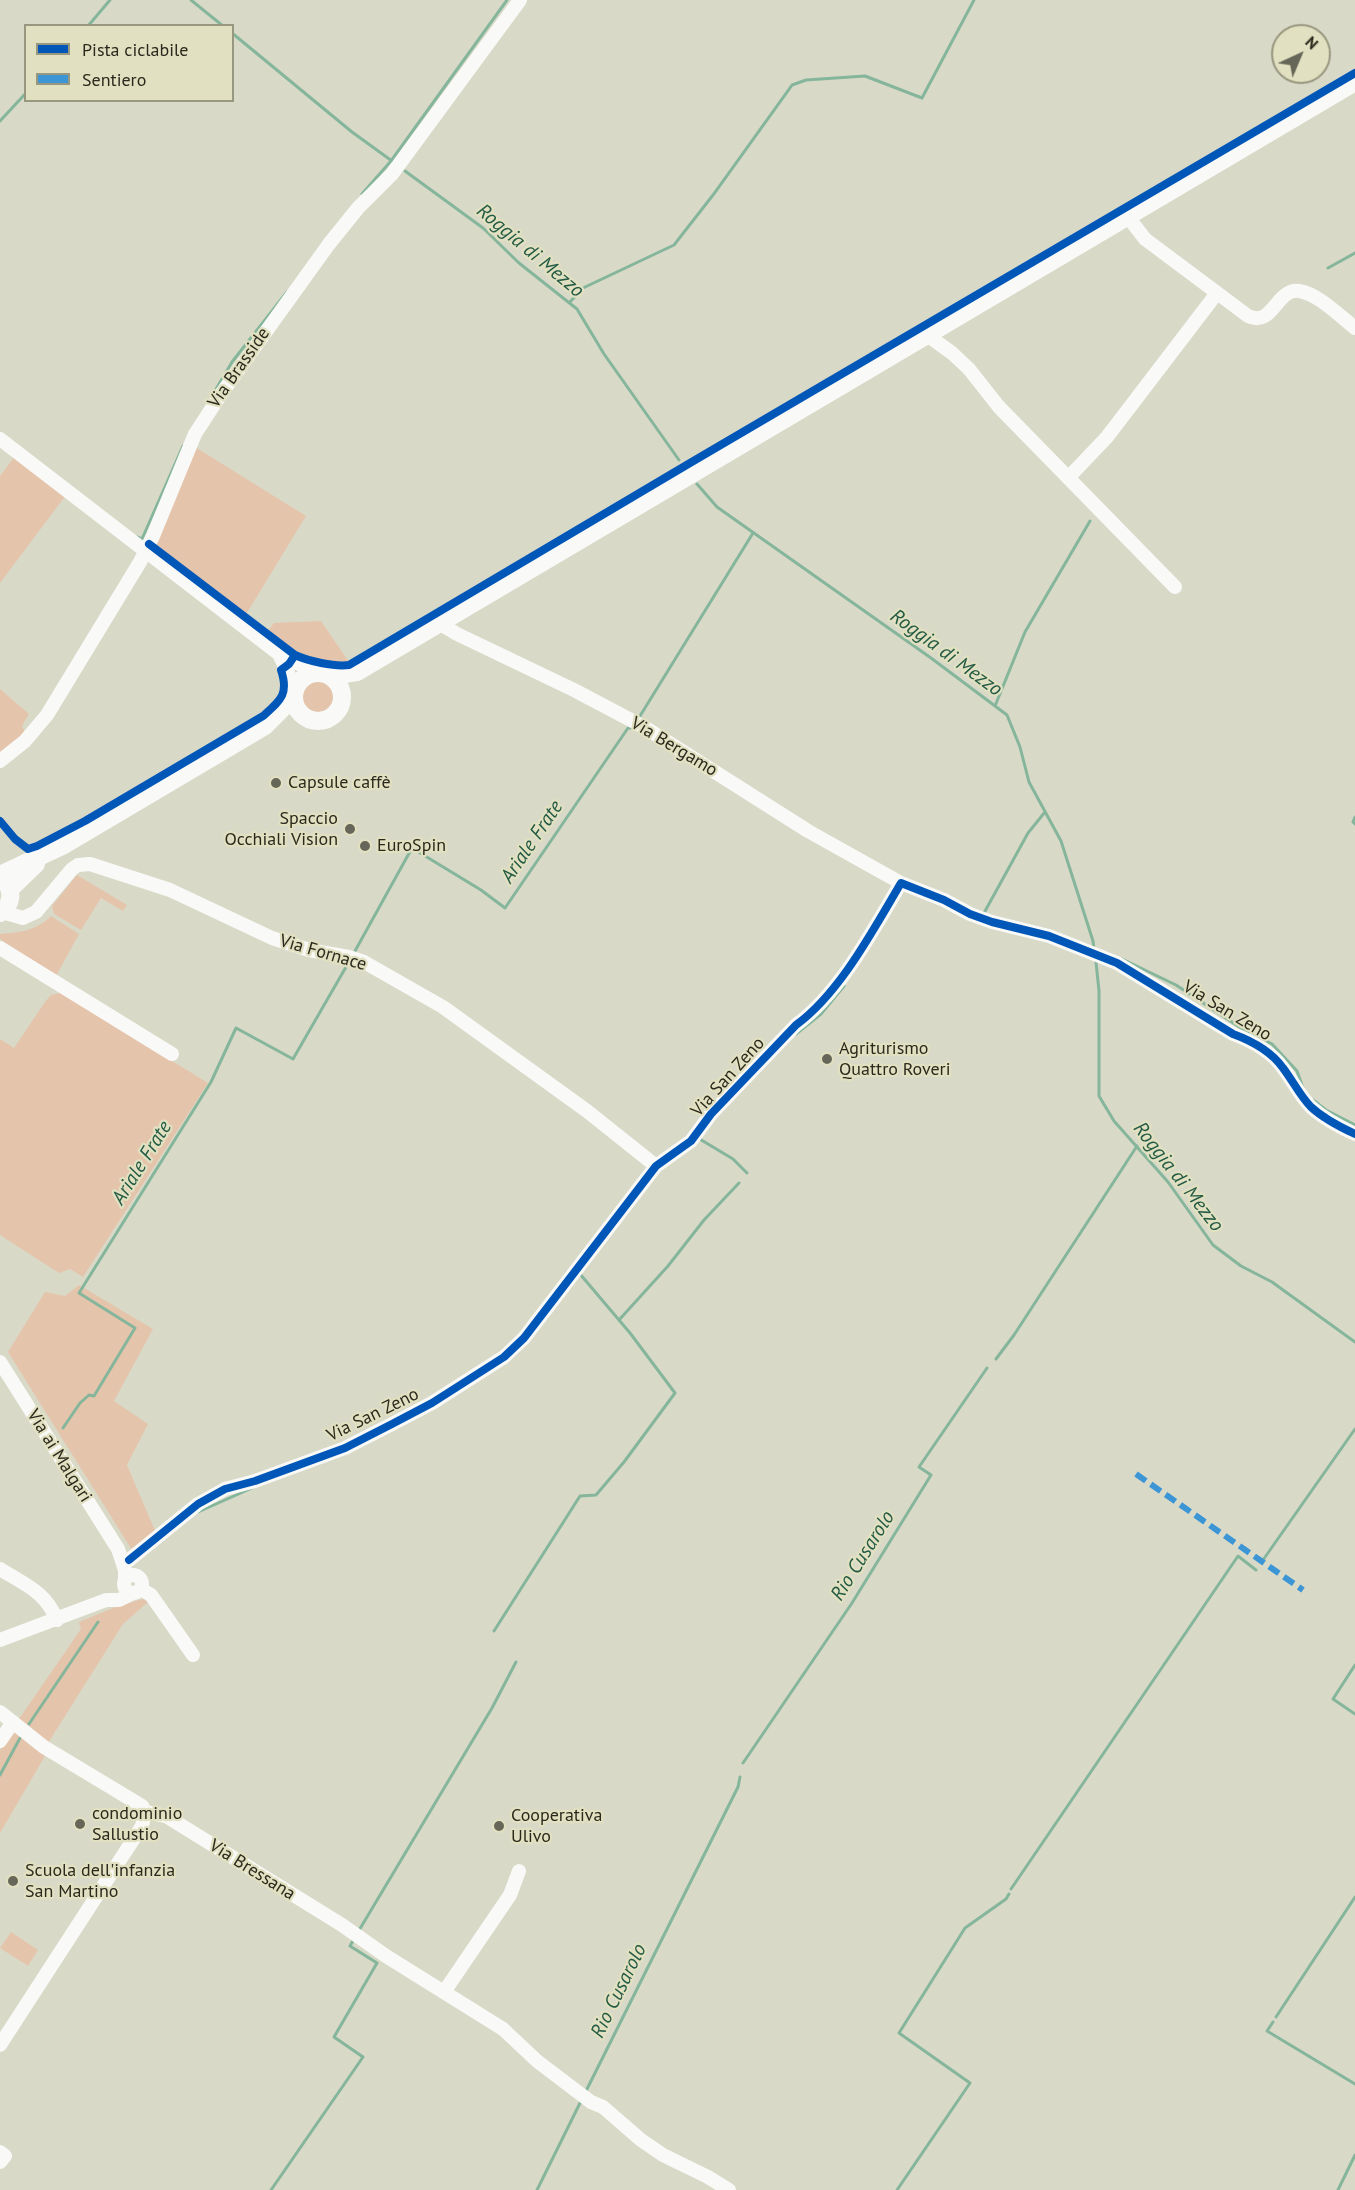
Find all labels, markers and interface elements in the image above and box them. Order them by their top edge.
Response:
legend [24,24,234,102]
north arrow [1271,24,1331,84]
text: N [1301,32,1323,53]
text: Pista ciclabile [82,38,189,61]
text: Sentiero [82,68,146,91]
water label: Roggia di Mezzo [471,199,589,303]
street label: Via Brasside [203,324,275,412]
water label: Roggia di Mezzo [885,604,1007,702]
street label: Via Bergamo [627,713,721,781]
place label: Capsule caffè [288,772,391,794]
marker: Capsule caffè [269,776,283,790]
water label: Ariale Frate [496,796,568,888]
place label: Spaccio Occhiali Vision [224,808,338,850]
marker: Spaccio Occhiali Vision [343,822,357,836]
place label: EuroSpin [377,835,446,857]
marker: EuroSpin [358,839,372,853]
street label: Via Fornace [277,930,369,976]
street label: Via San Zeno [1179,976,1275,1046]
street label: Via San Zeno [687,1033,769,1121]
place label: Agriturismo Quattro Roveri [839,1038,951,1080]
marker: Agriturismo Quattro Roveri [820,1052,834,1066]
water label: Ariale Frate [107,1117,177,1209]
water label: Roggia di Mezzo [1128,1117,1228,1237]
street label: Via San Zeno [324,1383,422,1447]
street label: Via ai Malgari [22,1406,96,1506]
water label: Rio Cusarolo [826,1507,900,1605]
place label: condominio Sallustio [92,1803,182,1846]
place label: Cooperativa Ulivo [511,1805,602,1848]
marker: condominio Sallustio [73,1817,87,1831]
marker: Cooperativa Ulivo [492,1819,506,1833]
street label: Via Bressana [205,1835,299,1905]
place label: Scuola dell'infanzia San Martino [25,1860,175,1902]
marker: Scuola dell'infanzia San Martino [6,1874,20,1888]
water label: Rio Cusarolo [586,1940,652,2042]

